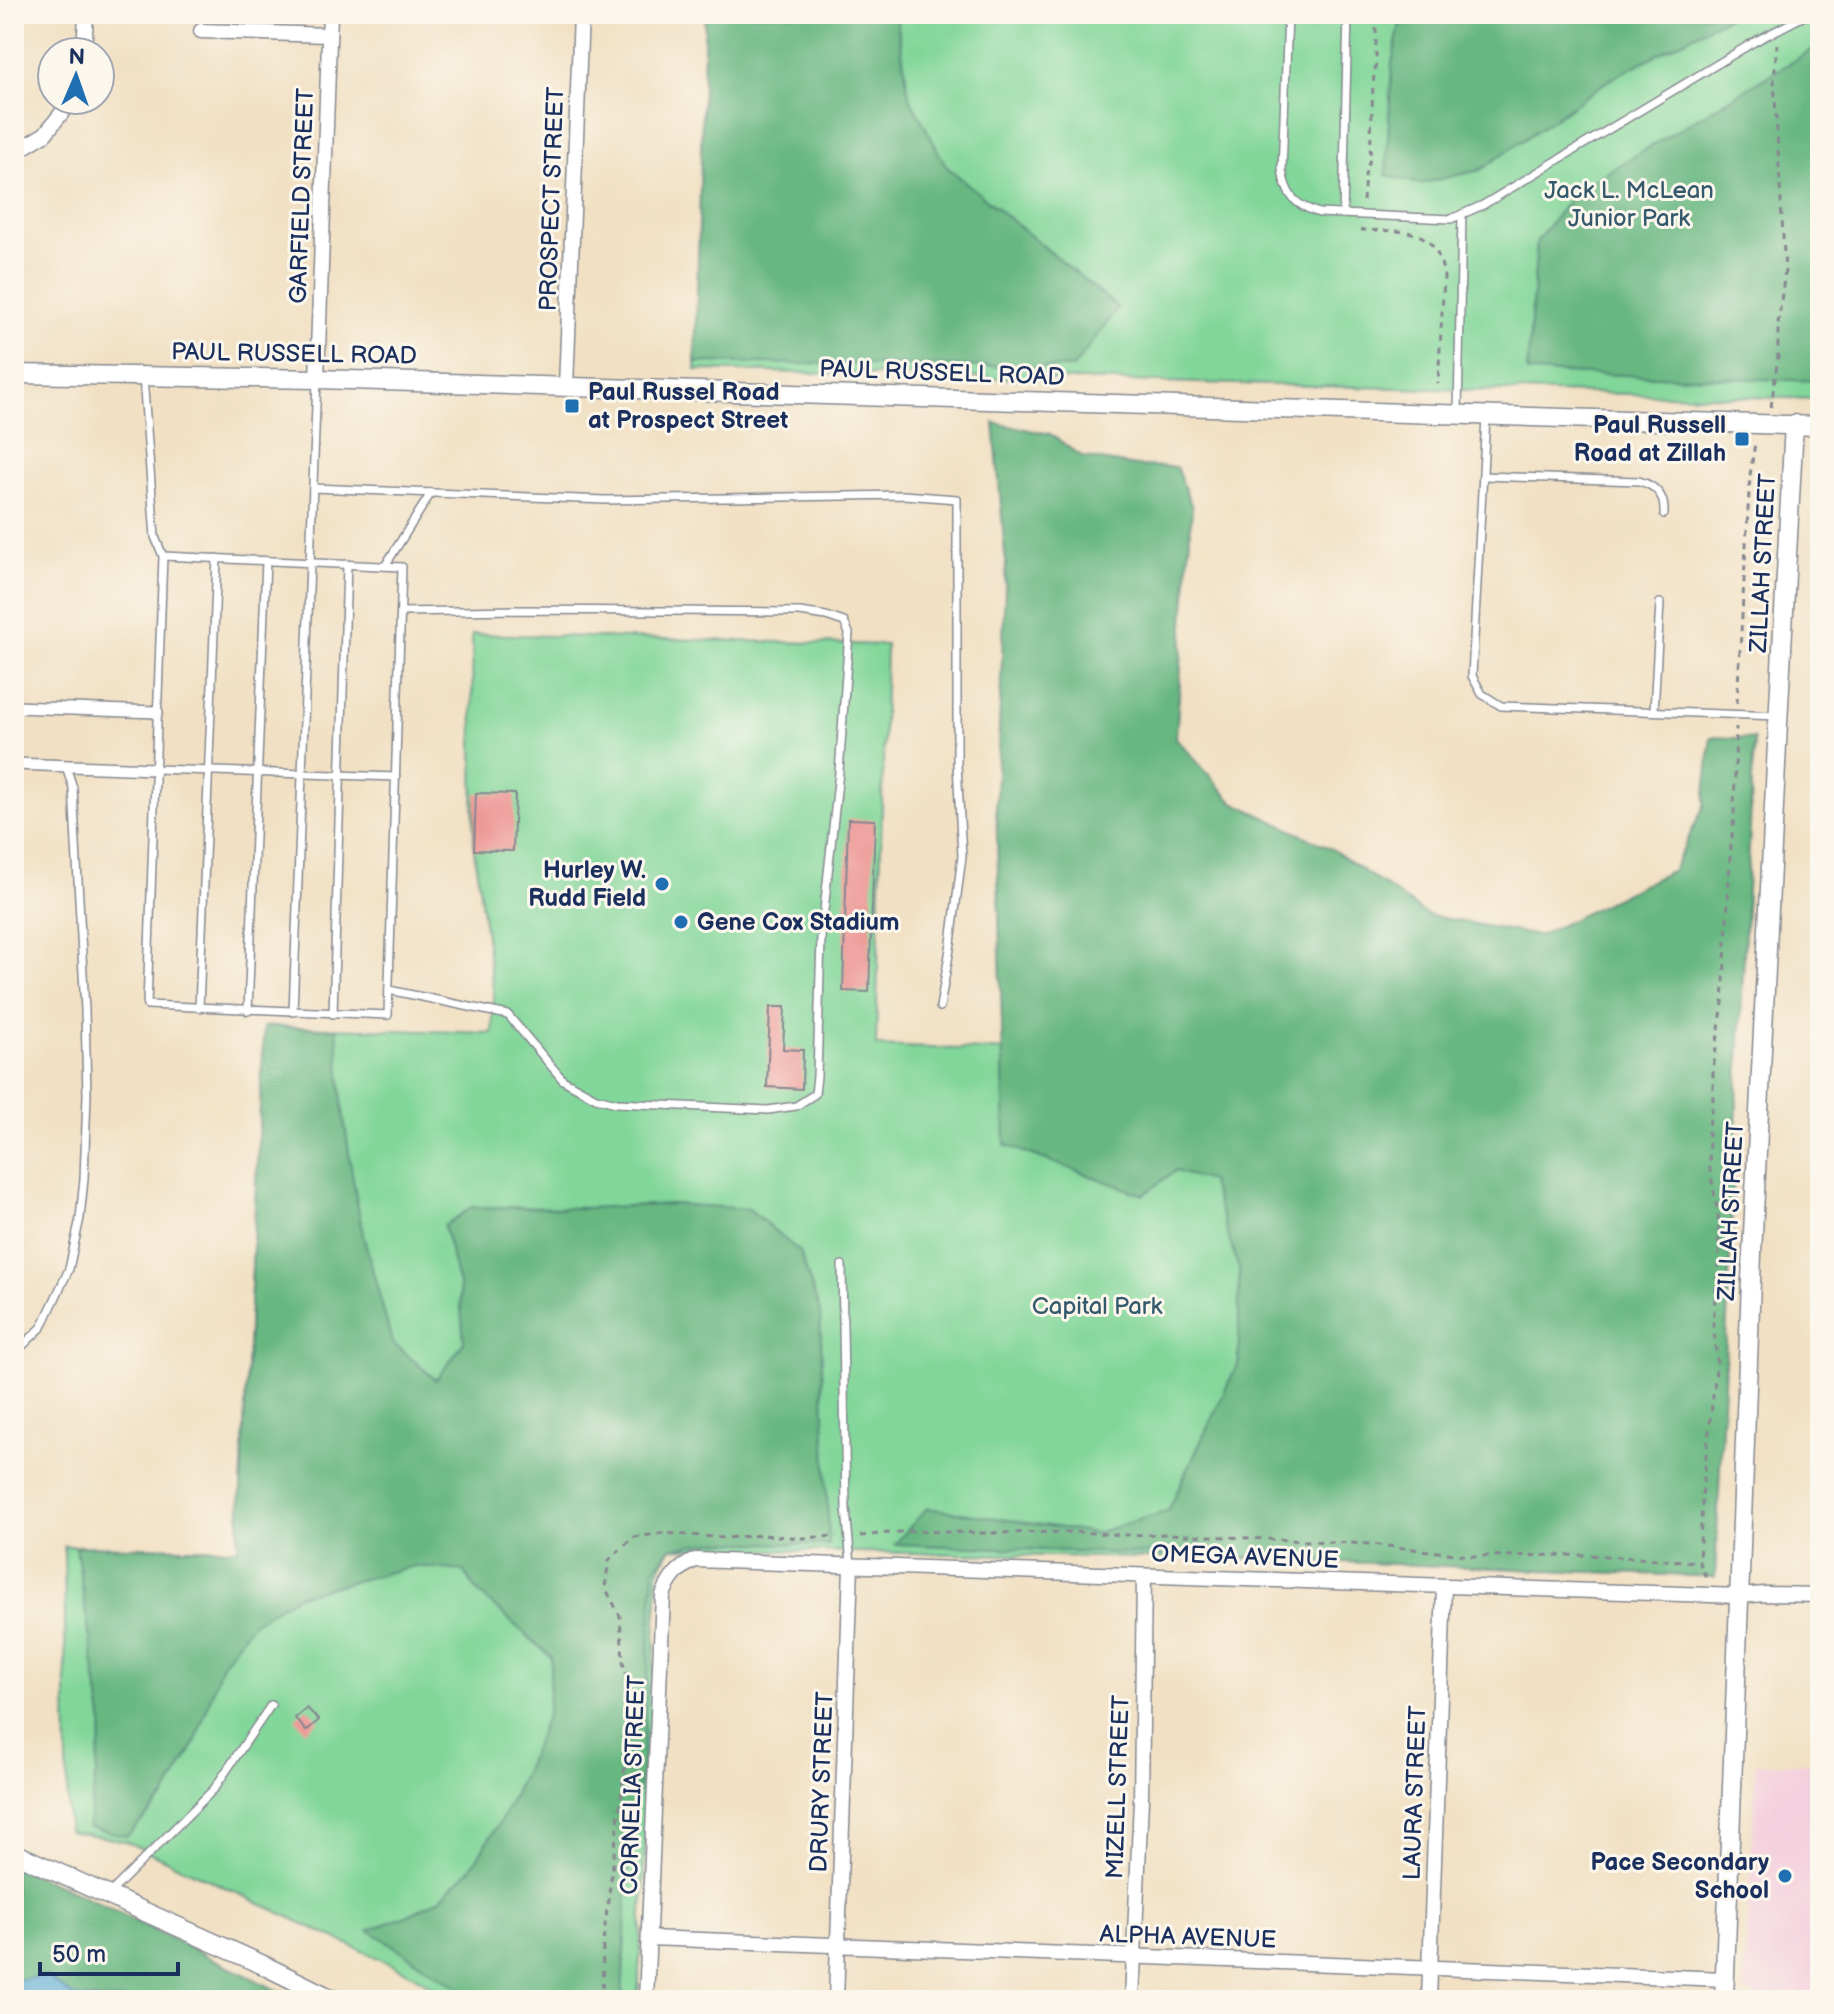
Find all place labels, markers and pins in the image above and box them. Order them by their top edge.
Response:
place label: Paul Russel Road at Prospect Street [588,378,788,435]
marker: Paul Russel Road at Prospect Street [563,397,581,415]
place label: Paul Russell Road at Zillah [1574,411,1726,468]
marker: Paul Russell Road at Zillah [1733,430,1751,448]
place label: Hurley W. Rudd Field [528,856,646,913]
marker: Hurley W. Rudd Field [653,875,671,893]
place label: Gene Cox Stadium [697,908,900,937]
marker: Gene Cox Stadium [672,913,690,931]
place label: Pace Secondary School [1590,1848,1769,1905]
marker: Pace Secondary School [1776,1867,1794,1885]

